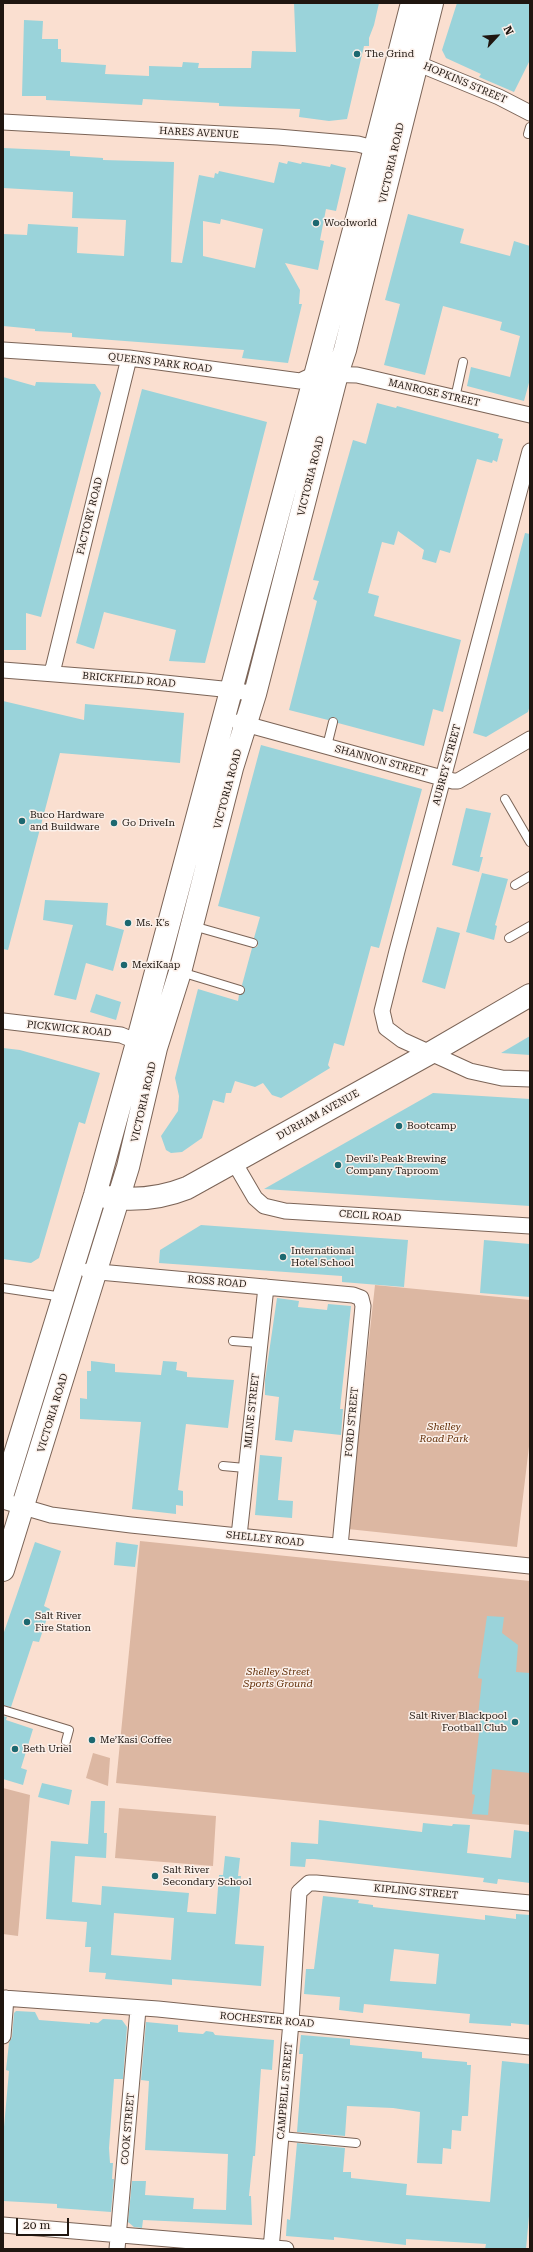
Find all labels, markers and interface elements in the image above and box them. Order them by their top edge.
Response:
north arrow [477,16,517,56]
text: N [501,24,516,37]
place label: The Grind [365,48,414,60]
marker: The Grind [352,49,362,59]
street label: HOPKINS STREET [421,60,509,106]
street label: VICTORIA ROAD [377,122,407,204]
street label: HARES AVENUE [159,125,239,141]
place label: Woolworld [324,217,377,229]
marker: Woolworld [311,218,321,228]
street label: QUEENS PARK ROAD [107,351,213,375]
street label: MANROSE STREET [387,377,481,409]
street label: VICTORIA ROAD [295,435,327,517]
street label: FACTORY ROAD [75,476,105,556]
street label: BRICKFIELD ROAD [82,670,176,690]
street label: AUBREY STREET [430,723,464,807]
street label: SHANNON STREET [333,743,429,779]
street label: VICTORIA ROAD [212,748,244,830]
place label: Buco Hardware and Buildware [30,809,104,832]
marker: Buco Hardware and Buildware [17,816,27,826]
place label: Go DriveIn [122,817,175,829]
marker: Go DriveIn [109,818,119,828]
place label: Ms. K's [136,917,169,929]
marker: Ms. K's [123,918,133,928]
place label: MexiKaap [132,959,180,971]
marker: MexiKaap [119,960,129,970]
street label: PICKWICK ROAD [26,1019,112,1039]
street label: VICTORIA ROAD [129,1061,159,1143]
street label: DURHAM AVENUE [275,1087,361,1143]
place label: Bootcamp [407,1120,456,1132]
marker: Bootcamp [394,1121,404,1131]
place label: Devil's Peak Brewing Company Taproom [346,1153,446,1176]
marker: Devil's Peak Brewing Company Taproom [333,1160,343,1170]
street label: CECIL ROAD [338,1208,402,1224]
place label: International Hotel School [291,1245,354,1268]
marker: International Hotel School [278,1252,288,1262]
street label: ROSS ROAD [187,1273,247,1291]
street label: VICTORIA ROAD [35,1372,71,1454]
street label: MILNE STREET [242,1373,262,1449]
street label: FORD STREET [343,1386,361,1458]
park label: Shelley Road Park [419,1421,469,1444]
street label: SHELLEY ROAD [225,1529,305,1549]
place label: Salt River Fire Station [35,1610,91,1634]
marker: Salt River Fire Station [22,1617,32,1627]
park label: Shelley Street Sports Ground [243,1666,313,1690]
place label: Salt River Blackpool Football Club [409,1710,507,1734]
marker: Salt River Blackpool Football Club [510,1717,520,1727]
place label: Me’Kasi Coffee [100,1734,172,1746]
marker: Me’Kasi Coffee [87,1735,97,1745]
place label: Beth Uriel [23,1743,72,1755]
marker: Beth Uriel [10,1744,20,1754]
place label: Salt River Secondary School [163,1864,251,1888]
marker: Salt River Secondary School [150,1871,160,1881]
street label: KIPLING STREET [373,1882,459,1902]
street label: ROCHESTER ROAD [219,2010,315,2030]
street label: CAMPBELL STREET [275,2042,295,2140]
street label: COOK STREET [119,2093,137,2165]
scale bar [18,2210,71,2236]
text: 20 m [23,2218,50,2232]

